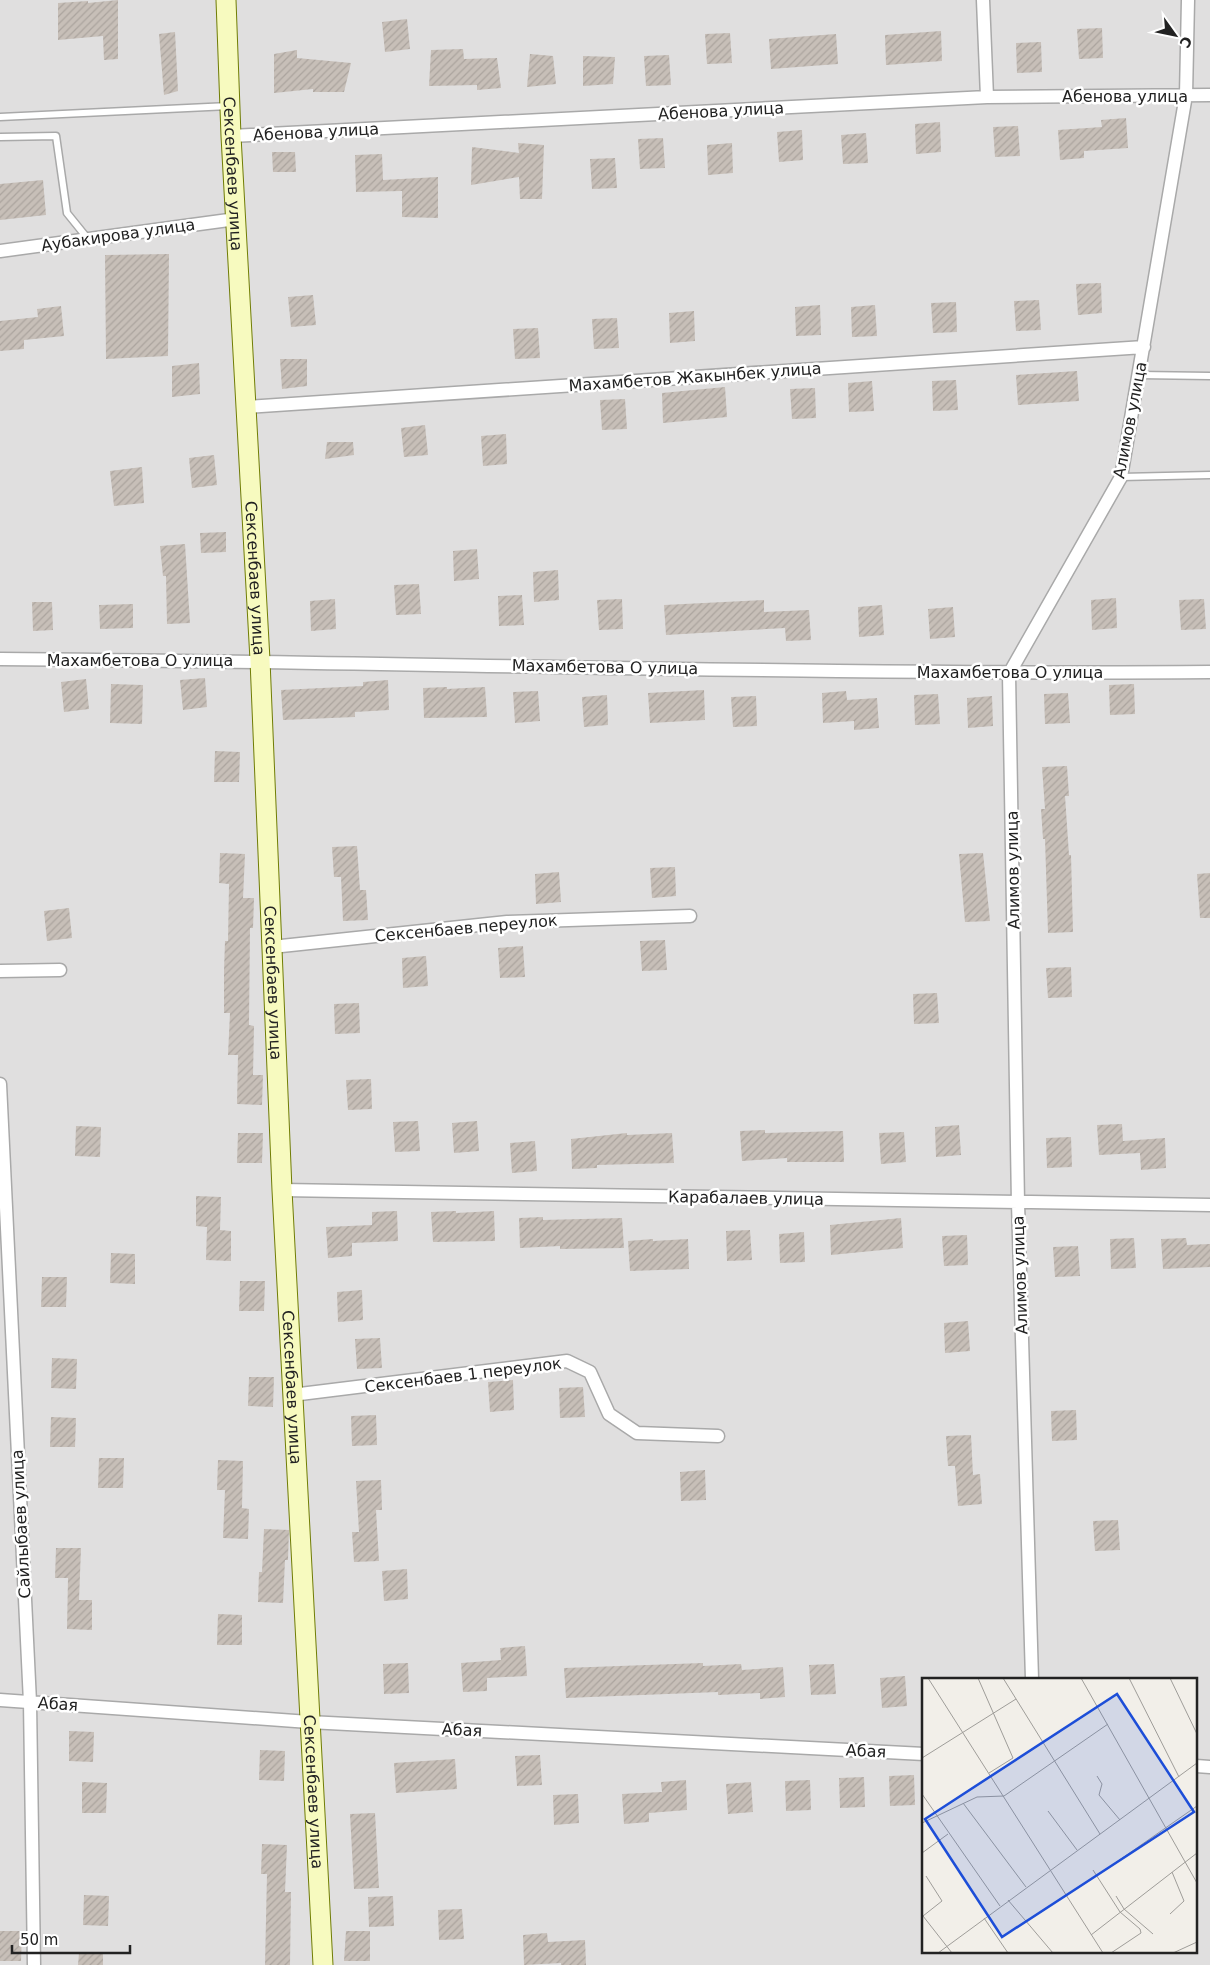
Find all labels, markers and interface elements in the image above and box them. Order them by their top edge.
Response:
north arrow [1150,10,1200,60]
text: С [1176,33,1195,51]
street label: Абенова улица [1062,87,1188,106]
street label: Сексенбаев улица [220,96,247,252]
street label: Абенова улица [658,98,784,124]
street label: Абенова улица [253,119,379,145]
street label: Аубакирова улица [40,215,196,255]
street label: Махамбетов Жакынбек улица [568,359,822,395]
street label: Алимов улица [1109,360,1151,480]
street label: Сексенбаев улица [242,500,269,656]
street label: Махамбетова О улица [47,651,233,670]
street label: Махамбетова О улица [512,656,698,678]
street label: Махамбетова О улица [917,663,1103,682]
street label: Алимов улица [1002,810,1024,930]
street label: Сексенбаев улица [261,905,286,1060]
street label: Сексенбаев переулок [374,911,558,945]
street label: Карабалаев улица [668,1187,824,1209]
street label: Алимов улица [1008,1215,1032,1335]
street label: Сексенбаев улица [279,1310,306,1465]
street label: Сексенбаев 1 переулок [363,1353,563,1397]
street label: Сайлыбаев улица [8,1449,34,1599]
inset map [922,1678,1198,1952]
street label: Абая [37,1693,79,1715]
street label: Сексенбаев улица [300,1714,327,1870]
street label: Абая [441,1719,483,1741]
street label: Абая [845,1740,887,1762]
scale bar [12,1922,130,1954]
text: 50 m [20,1931,58,1949]

